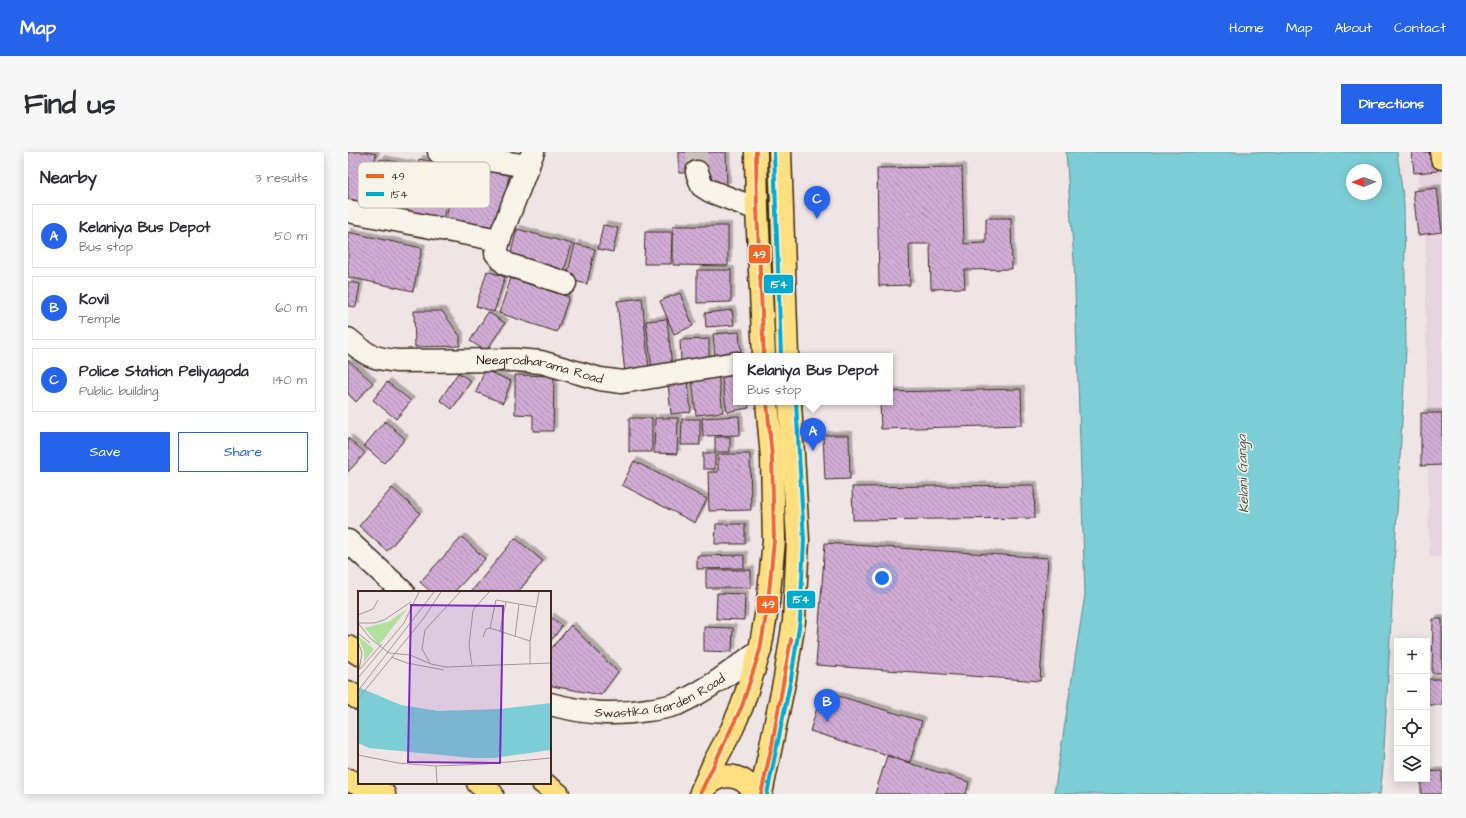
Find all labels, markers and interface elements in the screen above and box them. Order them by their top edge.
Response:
text: Map [20,15,56,42]
text: Home [1229,18,1264,38]
text: Map [1286,18,1312,38]
text: About [1334,18,1372,38]
text: Contact [1394,18,1446,38]
button: Directions [1341,84,1442,124]
text: Find us [24,85,115,124]
legend [358,162,490,208]
north arrow [1346,164,1382,200]
text: Nearby [40,166,97,190]
text: 3 results [255,169,308,187]
text: 49 [391,169,405,184]
pin: C [804,186,830,219]
text: 154 [391,187,408,202]
text: Kelaniya Bus Depot [79,217,210,238]
text: A [50,227,58,245]
text: 50 m [274,227,307,245]
text: Bus stop [79,238,133,256]
line badge: 49 [748,244,771,264]
text: 49 [752,247,766,262]
line badge: 154 [763,274,794,294]
text: 154 [771,277,788,292]
text: Kovil [79,289,109,310]
text: B [49,299,59,317]
text: 60 m [275,299,307,317]
text: Temple [79,310,121,328]
street label: Neegrodharama Road [476,351,606,389]
popup [733,353,893,405]
text: Kelaniya Bus Depot [747,360,879,381]
text: Police Station Peliyagoda [79,361,249,382]
text: C [49,371,59,389]
text: 140 m [273,371,307,389]
text: Bus stop [747,381,801,399]
text: Public building [79,382,158,400]
pin: A [800,418,826,451]
button: Save [40,432,170,472]
button: Share [178,432,308,472]
water label: Kelani Ganga [1232,434,1254,513]
your location [872,568,892,588]
line badge: 154 [786,590,816,609]
inset map [358,591,551,784]
text: 154 [793,592,810,607]
line badge: 49 [756,595,779,614]
text: 49 [761,597,775,612]
map controls [1394,638,1430,782]
button: + [1394,638,1430,674]
street label: Swastika Garden Road [594,669,729,722]
button: − [1394,674,1430,710]
pin: B [814,689,840,722]
button: locate [1394,710,1430,746]
button: layers [1394,746,1430,782]

